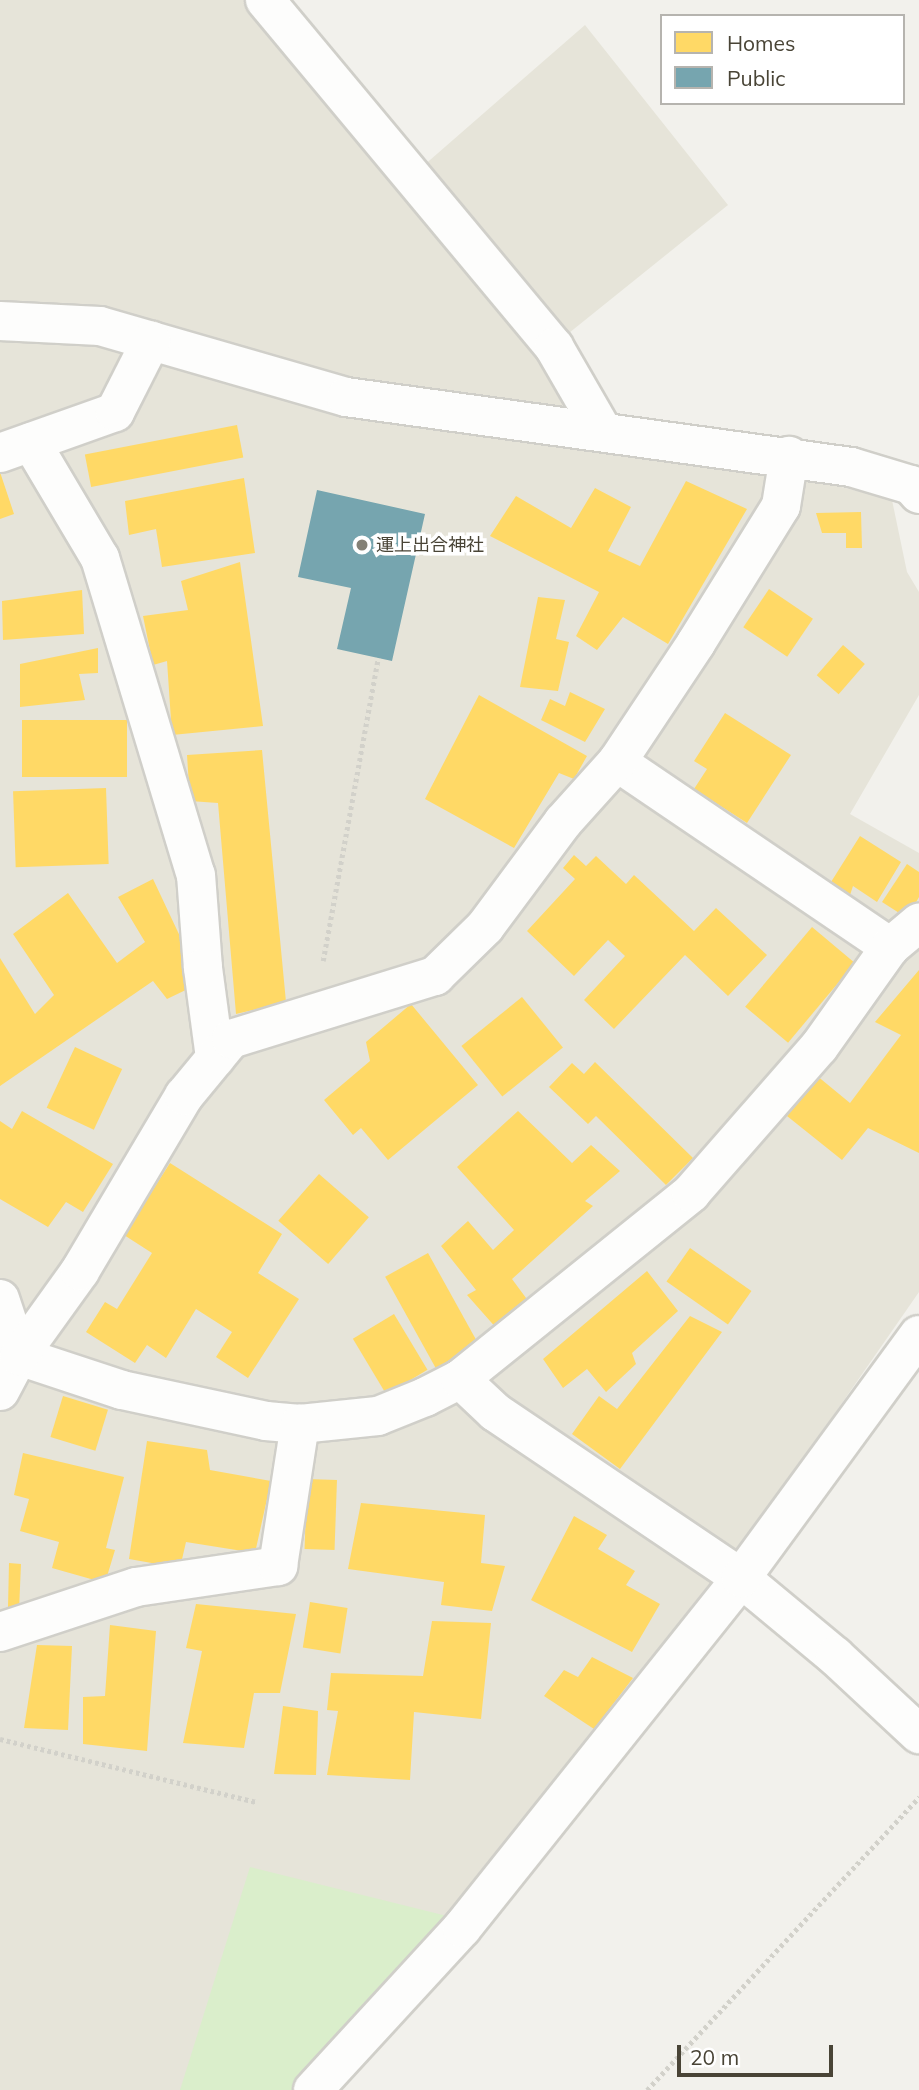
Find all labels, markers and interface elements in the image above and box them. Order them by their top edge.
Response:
legend [660,14,905,105]
text: Homes [727,30,795,56]
text: Public [727,65,786,91]
place label: 運上出合神社 [376,534,484,556]
marker: 運上出合神社 [354,537,370,553]
scale bar [681,2030,837,2074]
text: 20 m [690,2044,739,2070]

